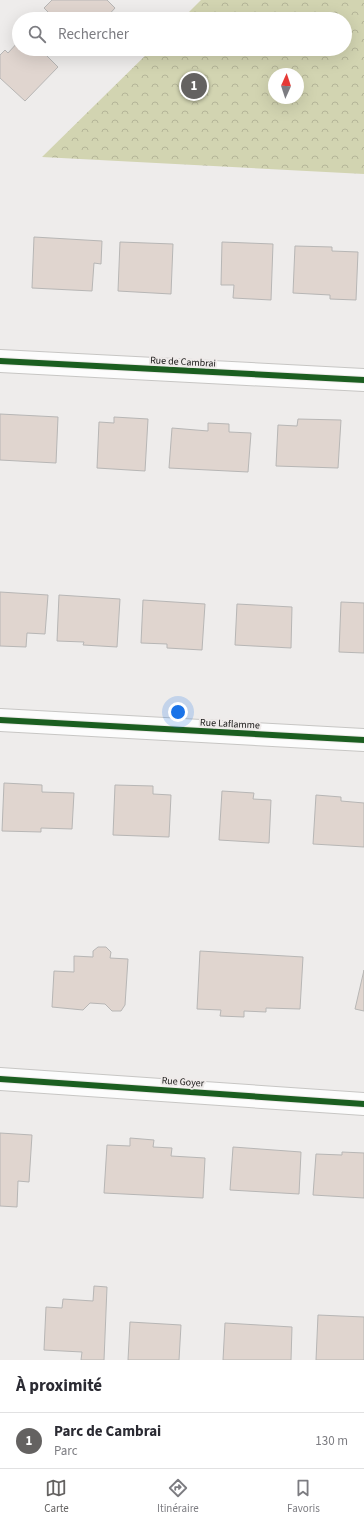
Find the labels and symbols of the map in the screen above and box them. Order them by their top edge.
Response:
north arrow [268,68,304,104]
pin: 1 [181,71,207,101]
street label: Rue de Cambrai [150,353,216,371]
your location [168,702,188,722]
street label: Rue Laflamme [200,715,260,733]
street label: Rue Goyer [161,1074,205,1091]

